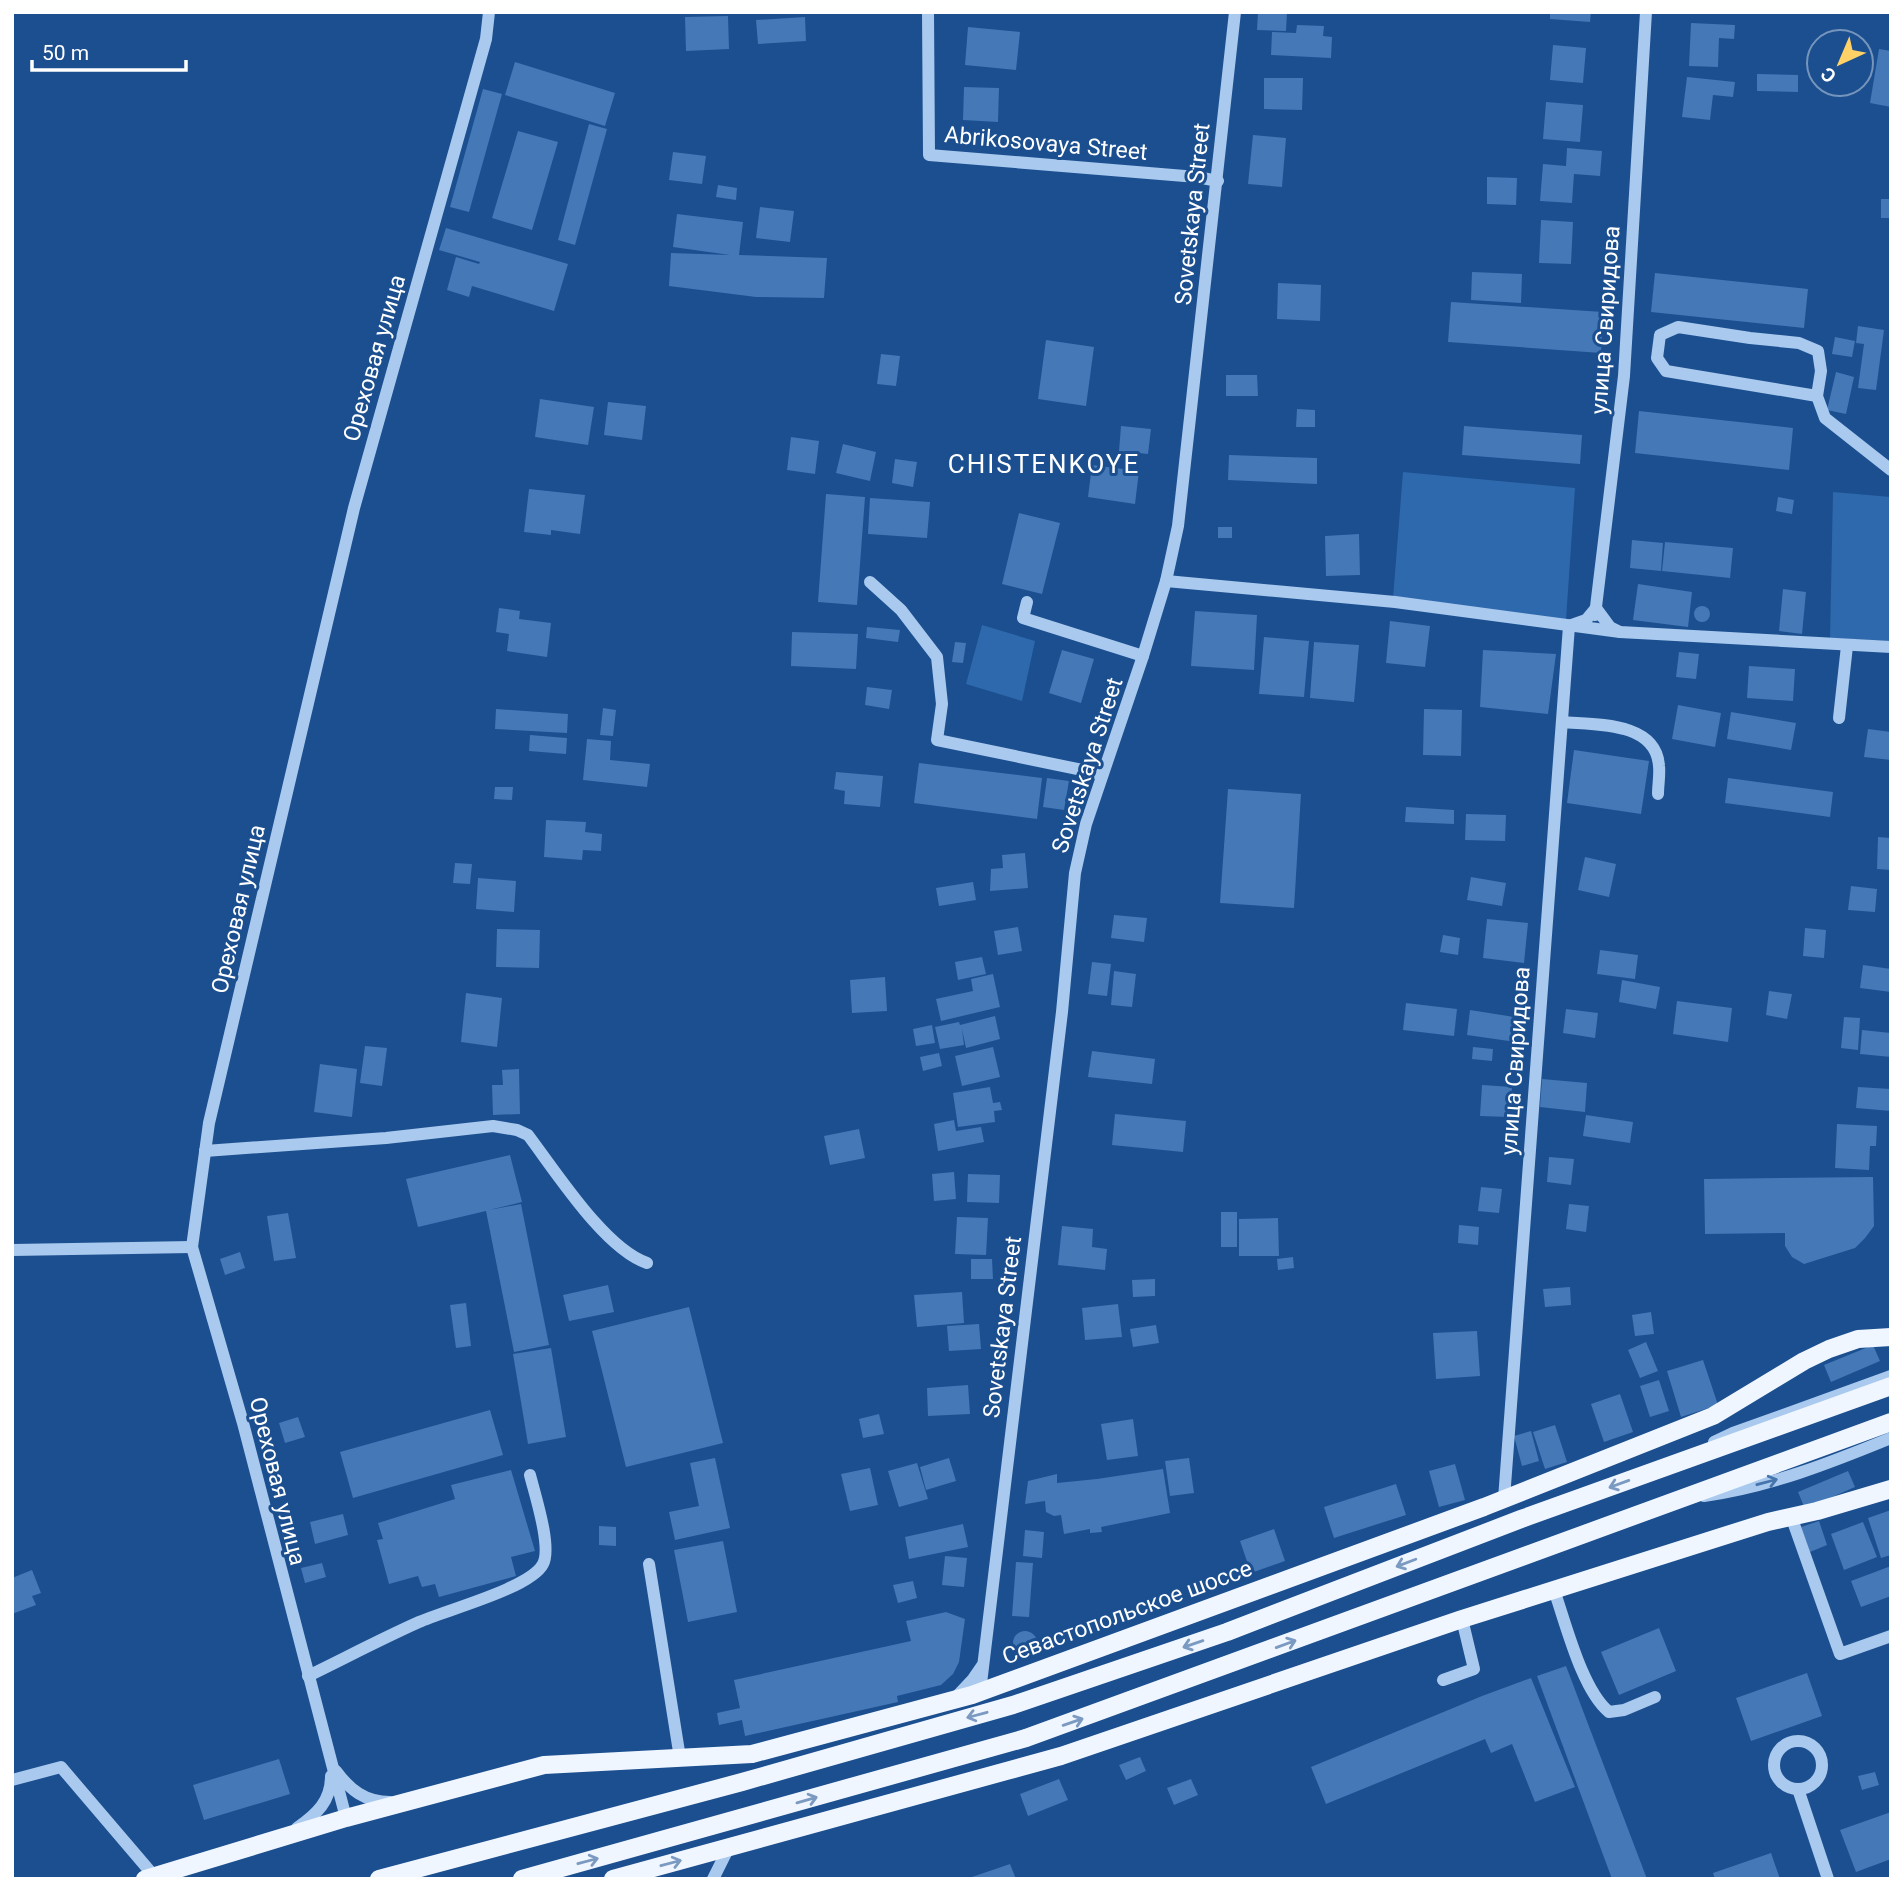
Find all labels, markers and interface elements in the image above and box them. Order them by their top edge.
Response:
scale bar [32,28,186,72]
north arrow [1805,28,1875,98]
text: 50 m [42,41,89,65]
text: С [1816,62,1841,87]
street label: Abrikosovaya Street [943,121,1149,166]
street label: Sovetskaya Street [1170,122,1215,306]
street label: улица Свиридова [1585,225,1626,415]
street label: Ореховая улица [338,272,411,445]
district label: CHISTENKOYE [948,449,1140,479]
street label: Sovetskaya Street [1046,674,1129,856]
street label: Ореховая улица [206,822,271,996]
street label: улица Свиридова [1495,966,1536,1156]
street label: Sovetskaya Street [978,1235,1027,1419]
street label: Ореховая улица [244,1394,311,1568]
one-way arrow [1755,1475,1778,1488]
one-way arrow [1609,1479,1631,1491]
street label: Севастопольское шоссе [999,1555,1256,1670]
one-way arrow [1396,1558,1417,1571]
one-way arrow [1275,1636,1297,1649]
one-way arrow [1183,1639,1205,1651]
one-way arrow [966,1709,989,1722]
one-way arrow [1061,1715,1083,1727]
one-way arrow [796,1792,818,1805]
one-way arrow [577,1853,599,1866]
one-way arrow [660,1856,682,1869]

